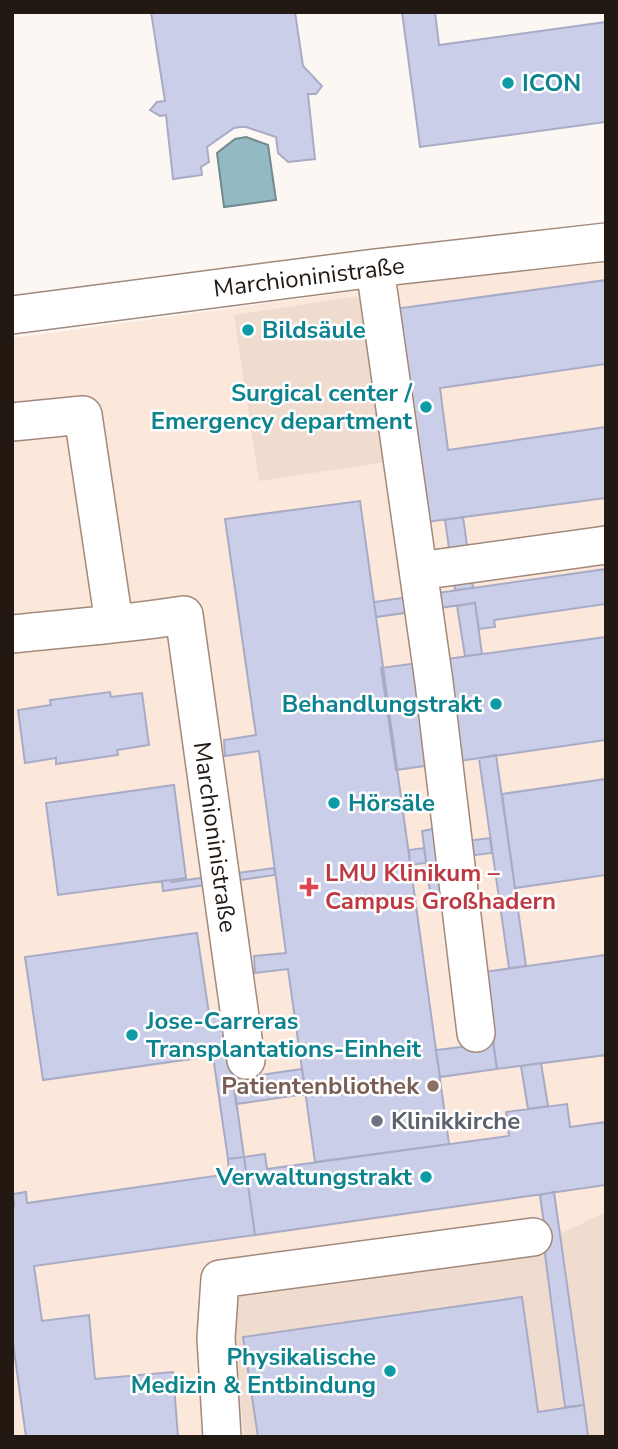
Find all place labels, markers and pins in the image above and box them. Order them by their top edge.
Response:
place label: ICON [522,67,581,99]
marker: ICON [500,75,516,91]
place label: Bildsäule [262,314,366,346]
marker: Bildsäule [240,322,256,338]
place label: Surgical center / Emergency department [151,377,413,437]
marker: Surgical center / Emergency department [418,399,434,415]
place label: Behandlungstrakt [282,688,483,720]
marker: Behandlungstrakt [488,696,504,712]
place label: Hörsäle [348,787,435,819]
marker: Hörsäle [326,795,342,811]
place label: LMU Klinikum – Campus Großhadern [325,857,556,917]
marker: LMU Klinikum – Campus Großhadern [299,877,319,897]
place label: Jose-Carreras Transplantations-Einheit [145,1005,422,1065]
marker: Jose-Carreras Transplantations-Einheit [124,1027,140,1043]
place label: Patientenbliothek [221,1070,420,1102]
marker: Patientenbliothek [425,1078,441,1094]
place label: Klinikkirche [391,1105,520,1137]
marker: Klinikkirche [369,1113,385,1129]
place label: Verwaltungstrakt [215,1161,413,1193]
marker: Verwaltungstrakt [418,1169,434,1185]
place label: Physikalische Medizin & Entbindung [131,1341,376,1401]
marker: Physikalische Medizin & Entbindung [382,1363,398,1379]

